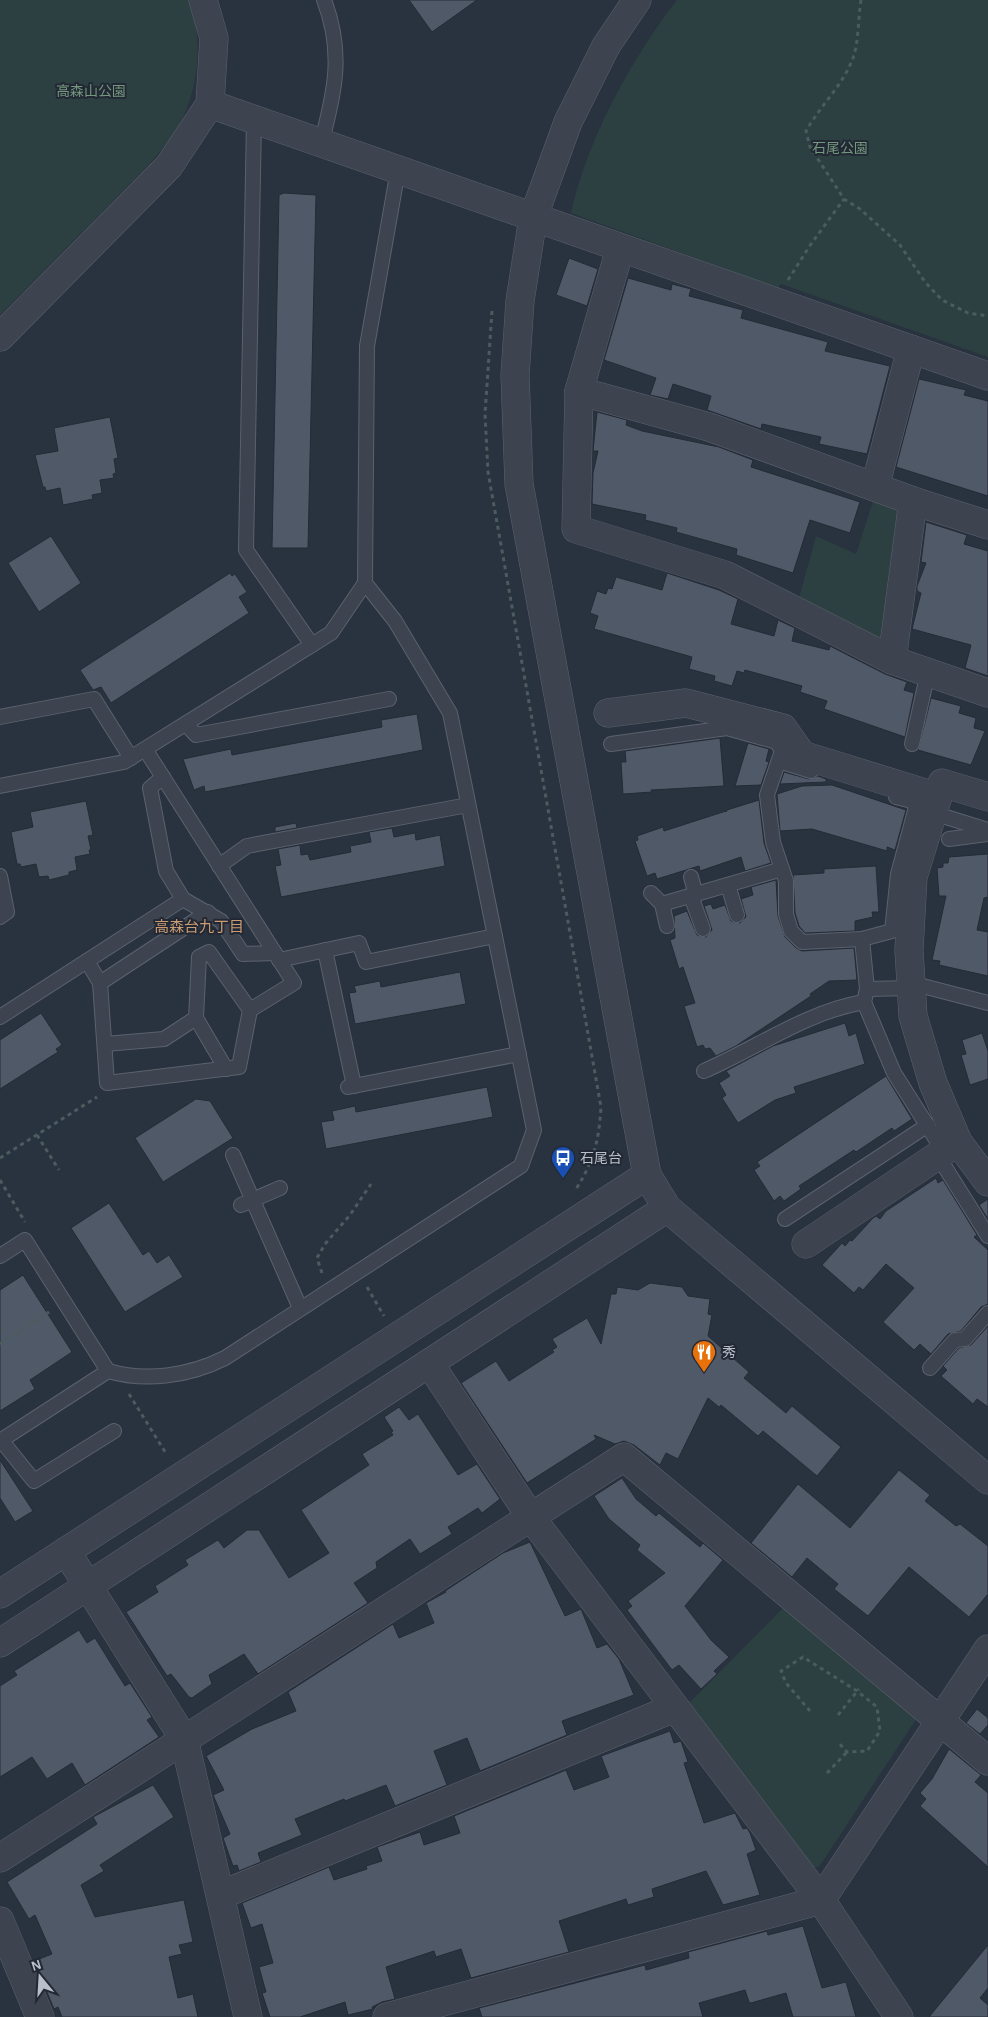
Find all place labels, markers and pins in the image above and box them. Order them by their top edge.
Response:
bus stop icon: 石尾台 [550,1145,576,1179]
place label: 石尾台 [580,1150,622,1166]
restaurant icon: 秀 [691,1339,717,1373]
place label: 秀 [722,1345,736,1360]

